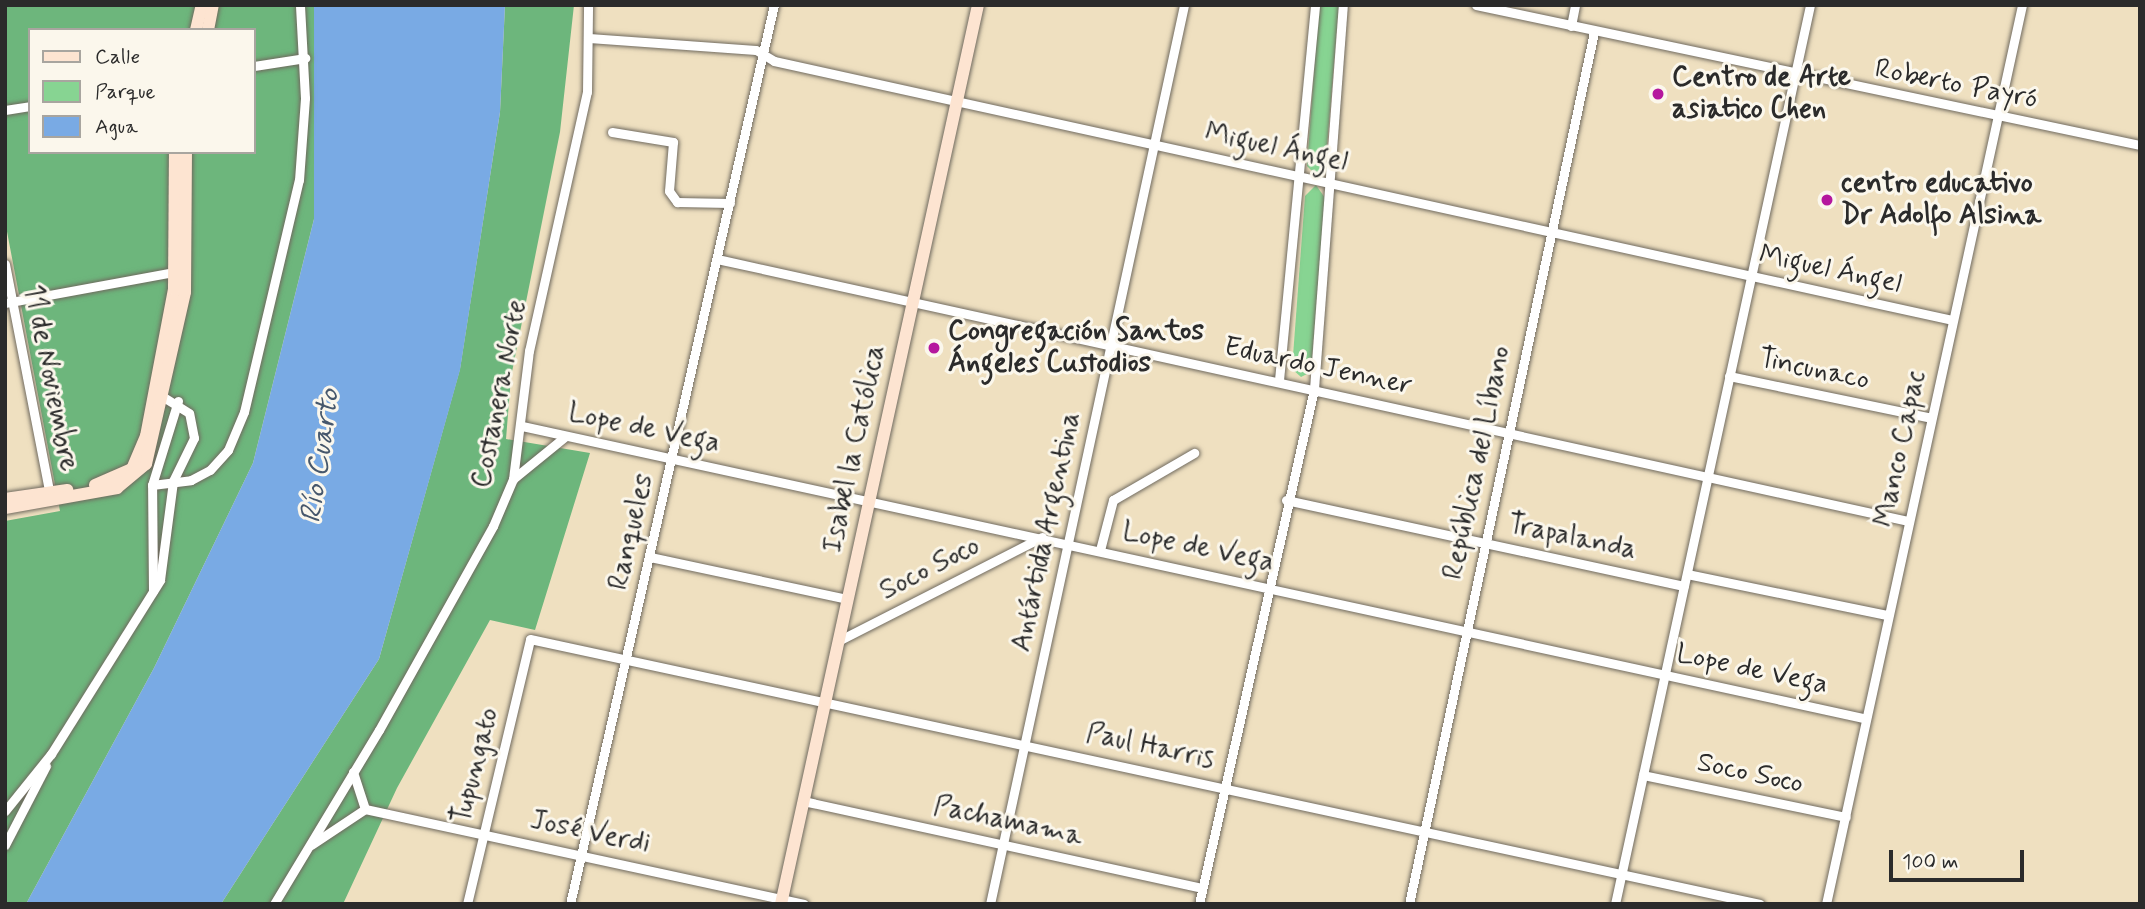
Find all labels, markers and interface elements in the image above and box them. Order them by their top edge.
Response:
legend [28,28,256,154]
text: Calle [95,43,140,71]
street label: Roberto Payró [1871,53,2041,117]
place label: Centro de Arte asiatico Chen [1672,61,1852,127]
text: Parque [95,78,155,106]
marker: Centro de Arte asiatico Chen [1650,86,1666,102]
text: Agua [95,113,138,141]
street label: Miguel Ángel [1202,116,1350,180]
place label: centro educativo Dr Adolfo Alsina [1841,167,2039,233]
marker: centro educativo Dr Adolfo Alsina [1819,192,1835,208]
street label: Miguel Ángel [1756,238,1904,302]
street label: 11 de Noviembre [15,282,85,474]
street label: Costanera Norte [465,296,535,492]
place label: Congregación Santos Ángeles Custodios [948,315,1195,381]
street label: Eduardo Jenner [1220,331,1416,403]
marker: Congregación Santos Ángeles Custodios [926,340,942,356]
street label: Tincunaco [1756,342,1872,398]
street label: República del Líbano [1437,343,1519,583]
street label: Isabel la Católica [817,344,893,554]
street label: Manco Capac [1868,370,1934,528]
water label: Río Cuarto [294,388,348,524]
street label: Lope de Vega [566,397,722,461]
street label: Antártida Argentina [1005,409,1089,655]
street label: Ranqueles [602,470,662,594]
street label: Trapalanda [1505,508,1639,568]
street label: Lope de Vega [1120,516,1276,580]
street label: Soco Soco [873,529,987,609]
street label: Lope de Vega [1674,638,1830,702]
street label: Tupungato [445,704,507,828]
street label: Paul Harris [1083,717,1217,777]
street label: Soco Soco [1692,746,1808,802]
street label: Pachamama [930,790,1086,854]
street label: José Verdi [527,804,653,862]
scale bar [1893,836,2028,880]
text: 100 m [1902,848,1958,876]

